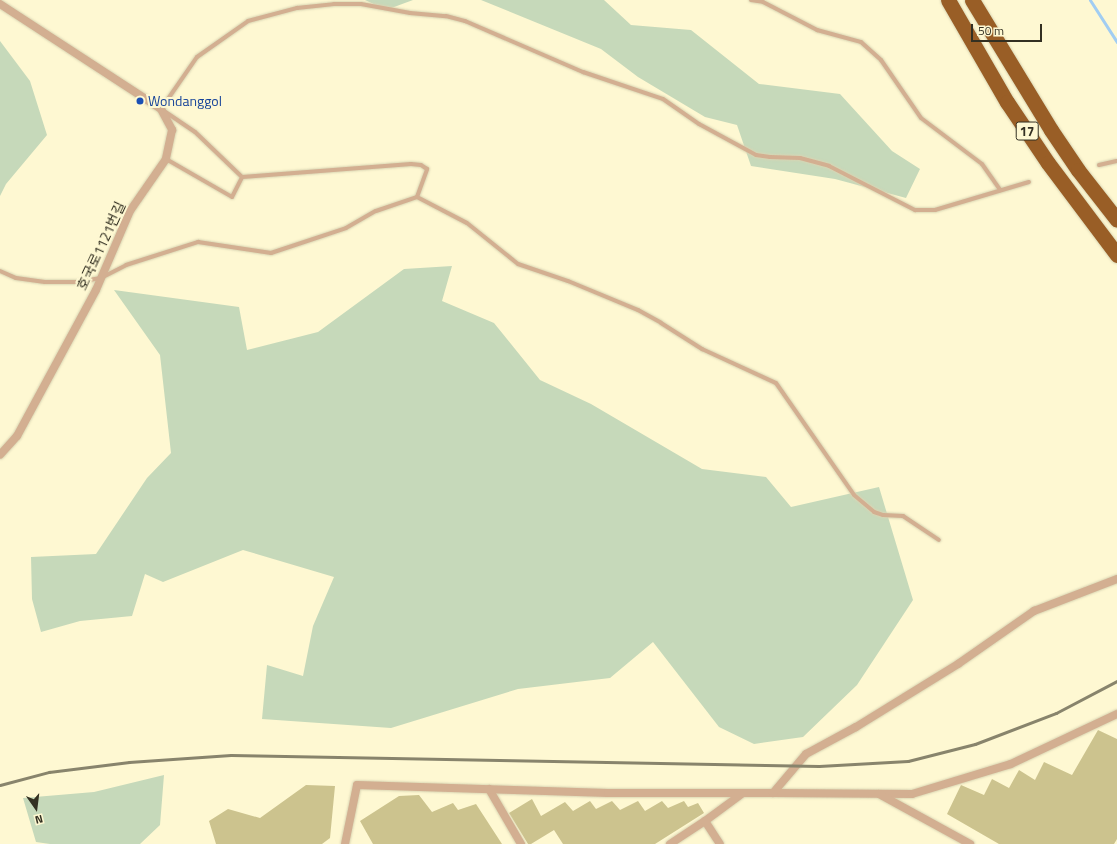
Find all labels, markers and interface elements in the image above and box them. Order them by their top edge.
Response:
scale bar [973,16,1044,42]
text: 50 m [978,21,1004,40]
place label: Wondanggol [148,93,222,109]
marker: Wondanggol [135,96,145,106]
road number: 17 [1015,120,1039,142]
street label: 호국로1121번길 [73,199,129,293]
north arrow [16,788,56,828]
text: N [33,811,45,828]

